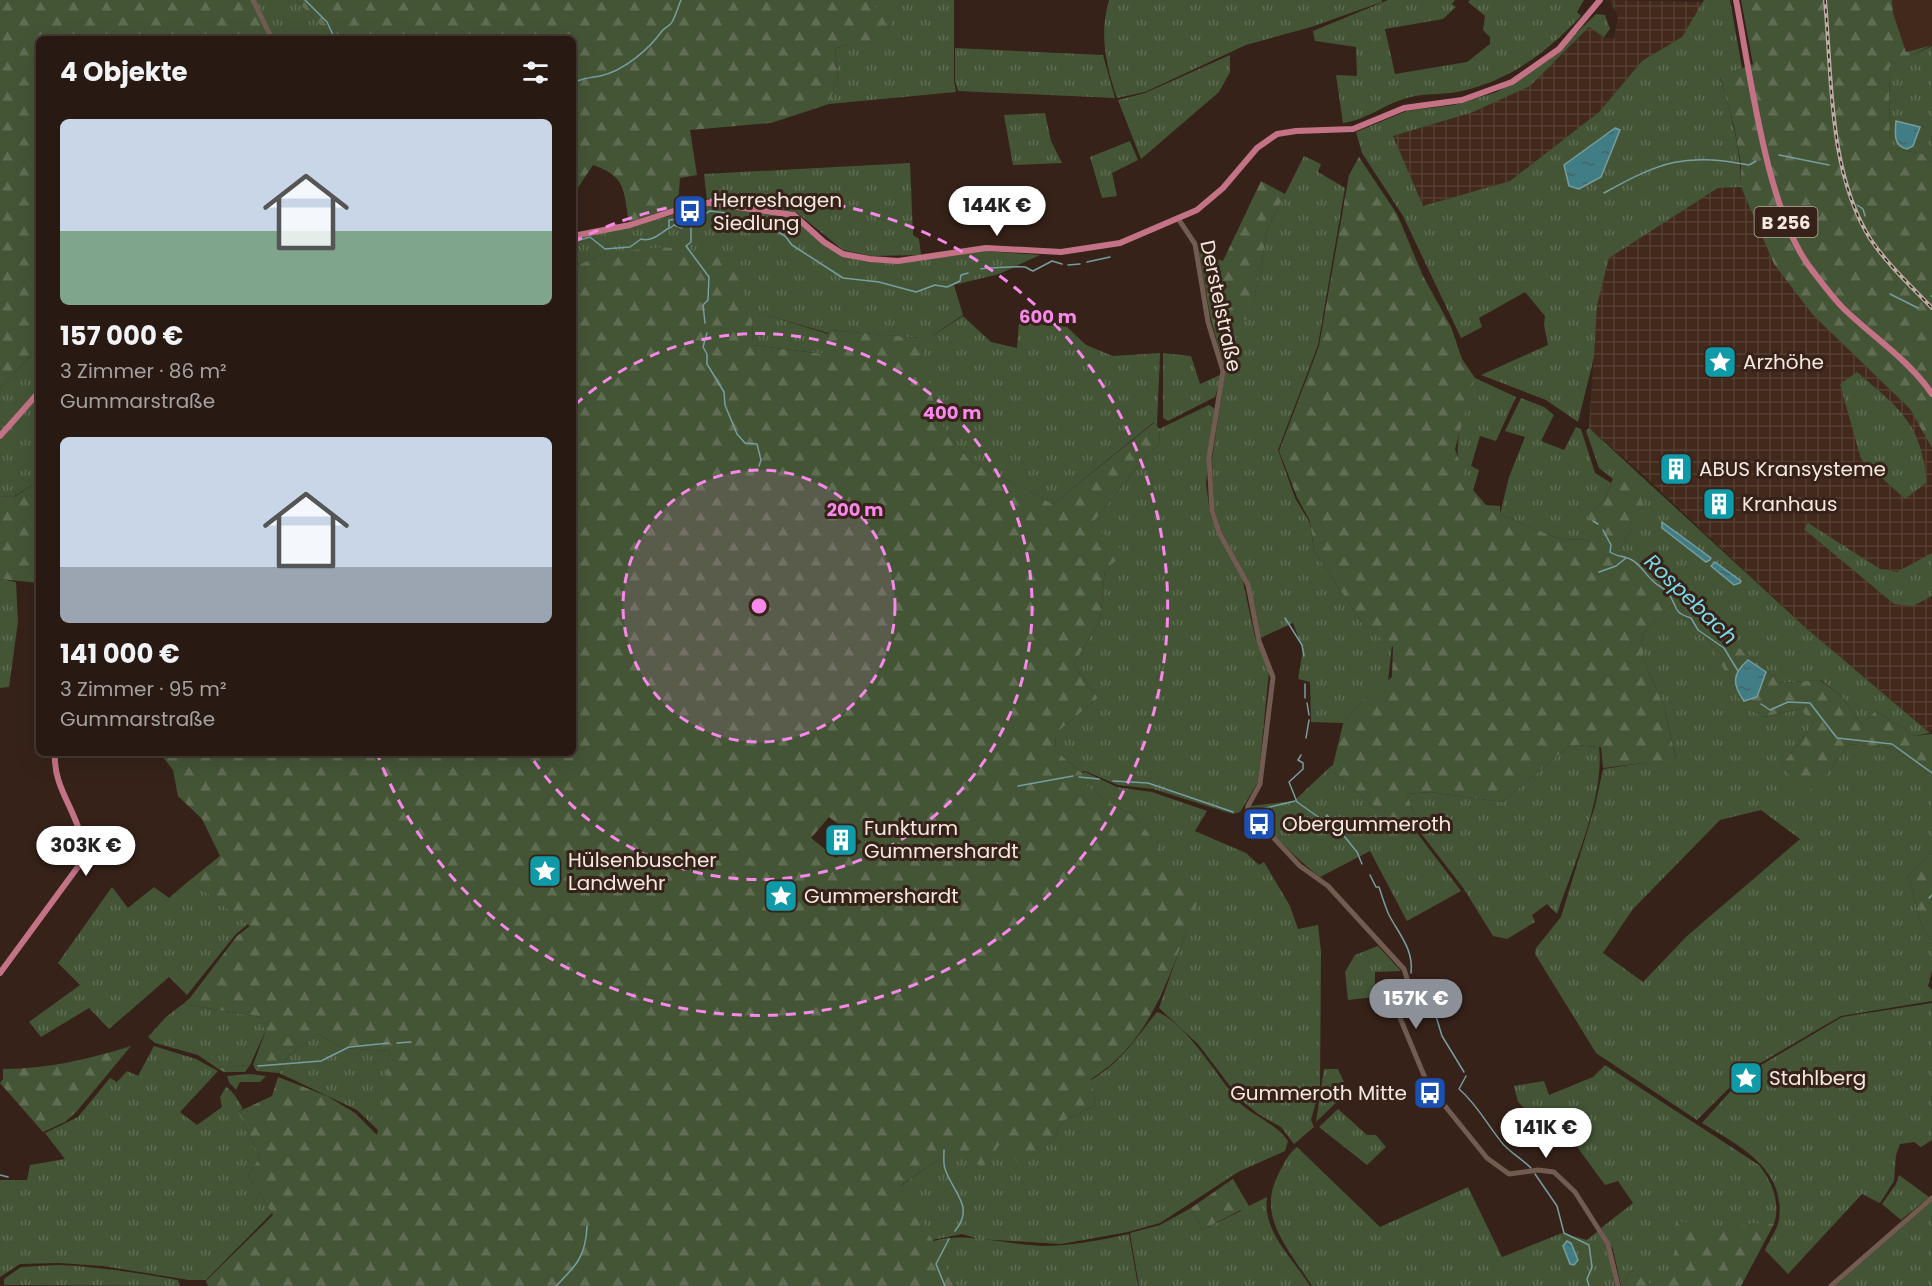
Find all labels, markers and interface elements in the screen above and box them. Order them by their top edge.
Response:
text: 4 Objekte [60,54,188,90]
icon: filters [519,56,552,89]
icon: home [252,158,360,266]
place label: Herreshagen Siedlung [713,186,842,237]
pin: 144K € [948,186,1046,237]
text: 144K € [963,191,1031,219]
bus stop icon: Herreshagen Siedlung [672,193,708,229]
road number: B 256 [1754,207,1818,237]
street label: Derstelstraße [1193,238,1249,374]
text: 600 m [1019,304,1077,329]
text: 157 000 € [60,318,183,354]
place icon: Arzhöhe [1702,344,1738,380]
place label: Arzhöhe [1743,348,1824,376]
text: 3 Zimmer · 86 m² [60,357,227,385]
text: Gummarstraße [60,387,215,415]
text: 400 m [923,400,981,425]
building icon: ABUS Kransysteme [1658,451,1694,487]
place label: ABUS Kransysteme [1699,455,1886,483]
icon: home [252,476,360,584]
building icon: Kranhaus [1701,486,1737,522]
place label: Kranhaus [1742,490,1837,518]
text: 200 m [827,497,883,522]
water label: Rospebach [1638,547,1744,651]
centre of rings [749,596,769,616]
text: 141 000 € [60,636,180,672]
text: 3 Zimmer · 95 m² [60,675,227,703]
text: Gummarstraße [60,705,215,733]
bus stop icon: Obergummeroth [1241,806,1277,842]
place label: Obergummeroth [1282,810,1451,838]
place label: Funkturm Gummershardt [864,814,1018,865]
building icon: Funkturm Gummershardt [823,822,859,858]
pin: 303K € [37,826,135,877]
text: 303K € [50,831,122,859]
place label: Hülsenbuscher Landwehr [568,846,717,897]
place icon: Hülsenbuscher Landwehr [527,853,563,889]
place icon: Gummershardt [763,878,799,914]
place label: Gummershardt [804,882,958,910]
pin: 157K € [1367,979,1465,1030]
text: 157K € [1383,984,1449,1012]
place icon: Stahlberg [1728,1060,1764,1096]
place label: Stahlberg [1769,1064,1866,1092]
bus stop icon: Gummeroth Mitte [1412,1075,1448,1111]
place label: Gummeroth Mitte [1230,1079,1407,1107]
pin: 141K € [1497,1108,1595,1159]
text: 141K € [1515,1113,1577,1141]

